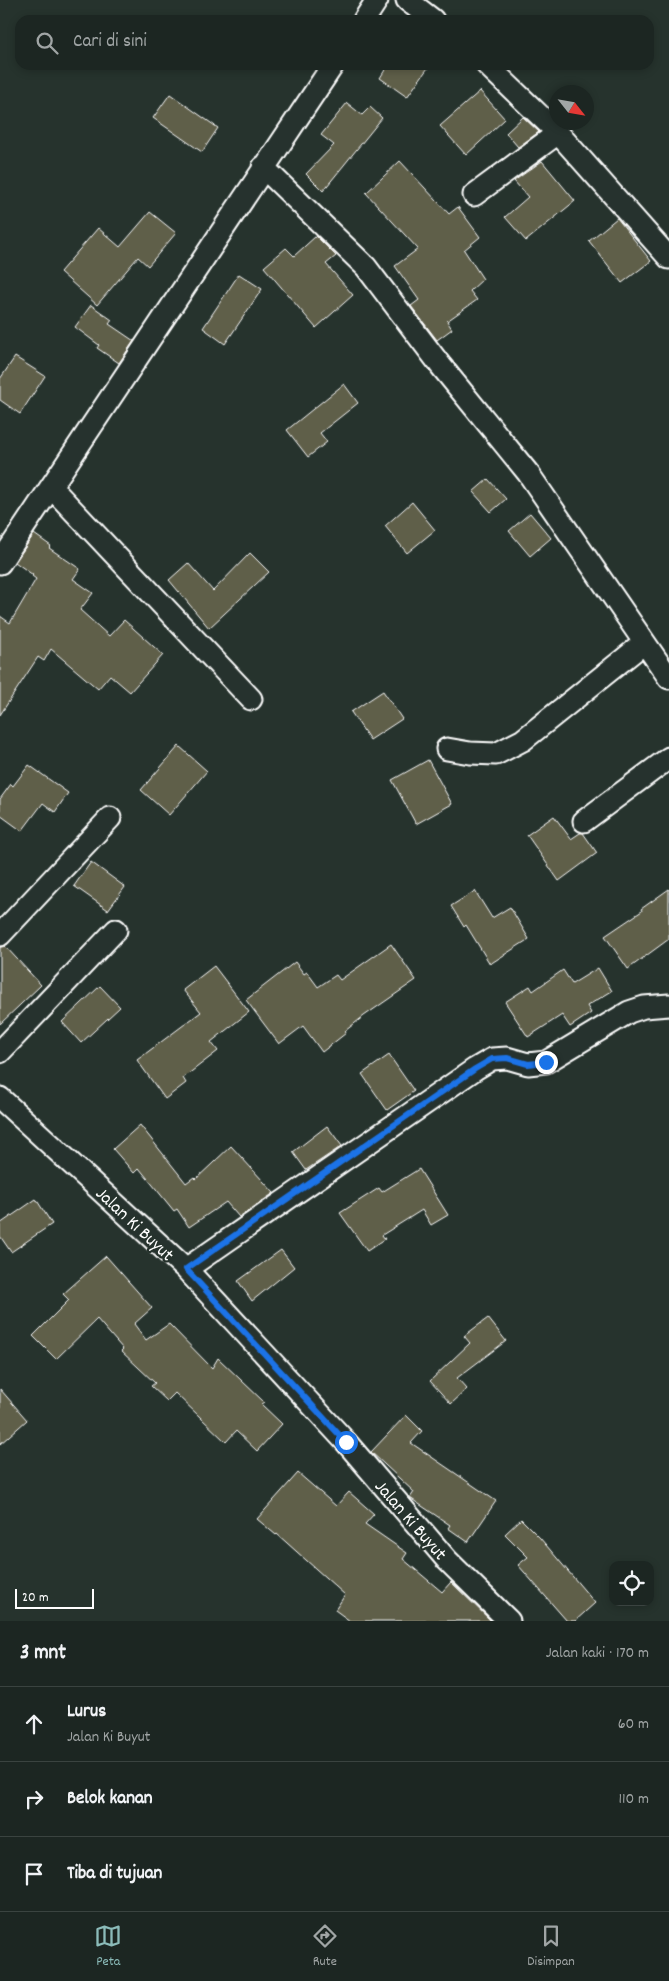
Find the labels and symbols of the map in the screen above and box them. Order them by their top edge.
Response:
north arrow [549,85,594,130]
route end [535,1051,558,1074]
street label: Jalan Ki Buyut [88,1182,179,1269]
route start [335,1431,358,1454]
street label: Jalan Ki Buyut [367,1475,452,1568]
scale bar [15,1586,94,1609]

